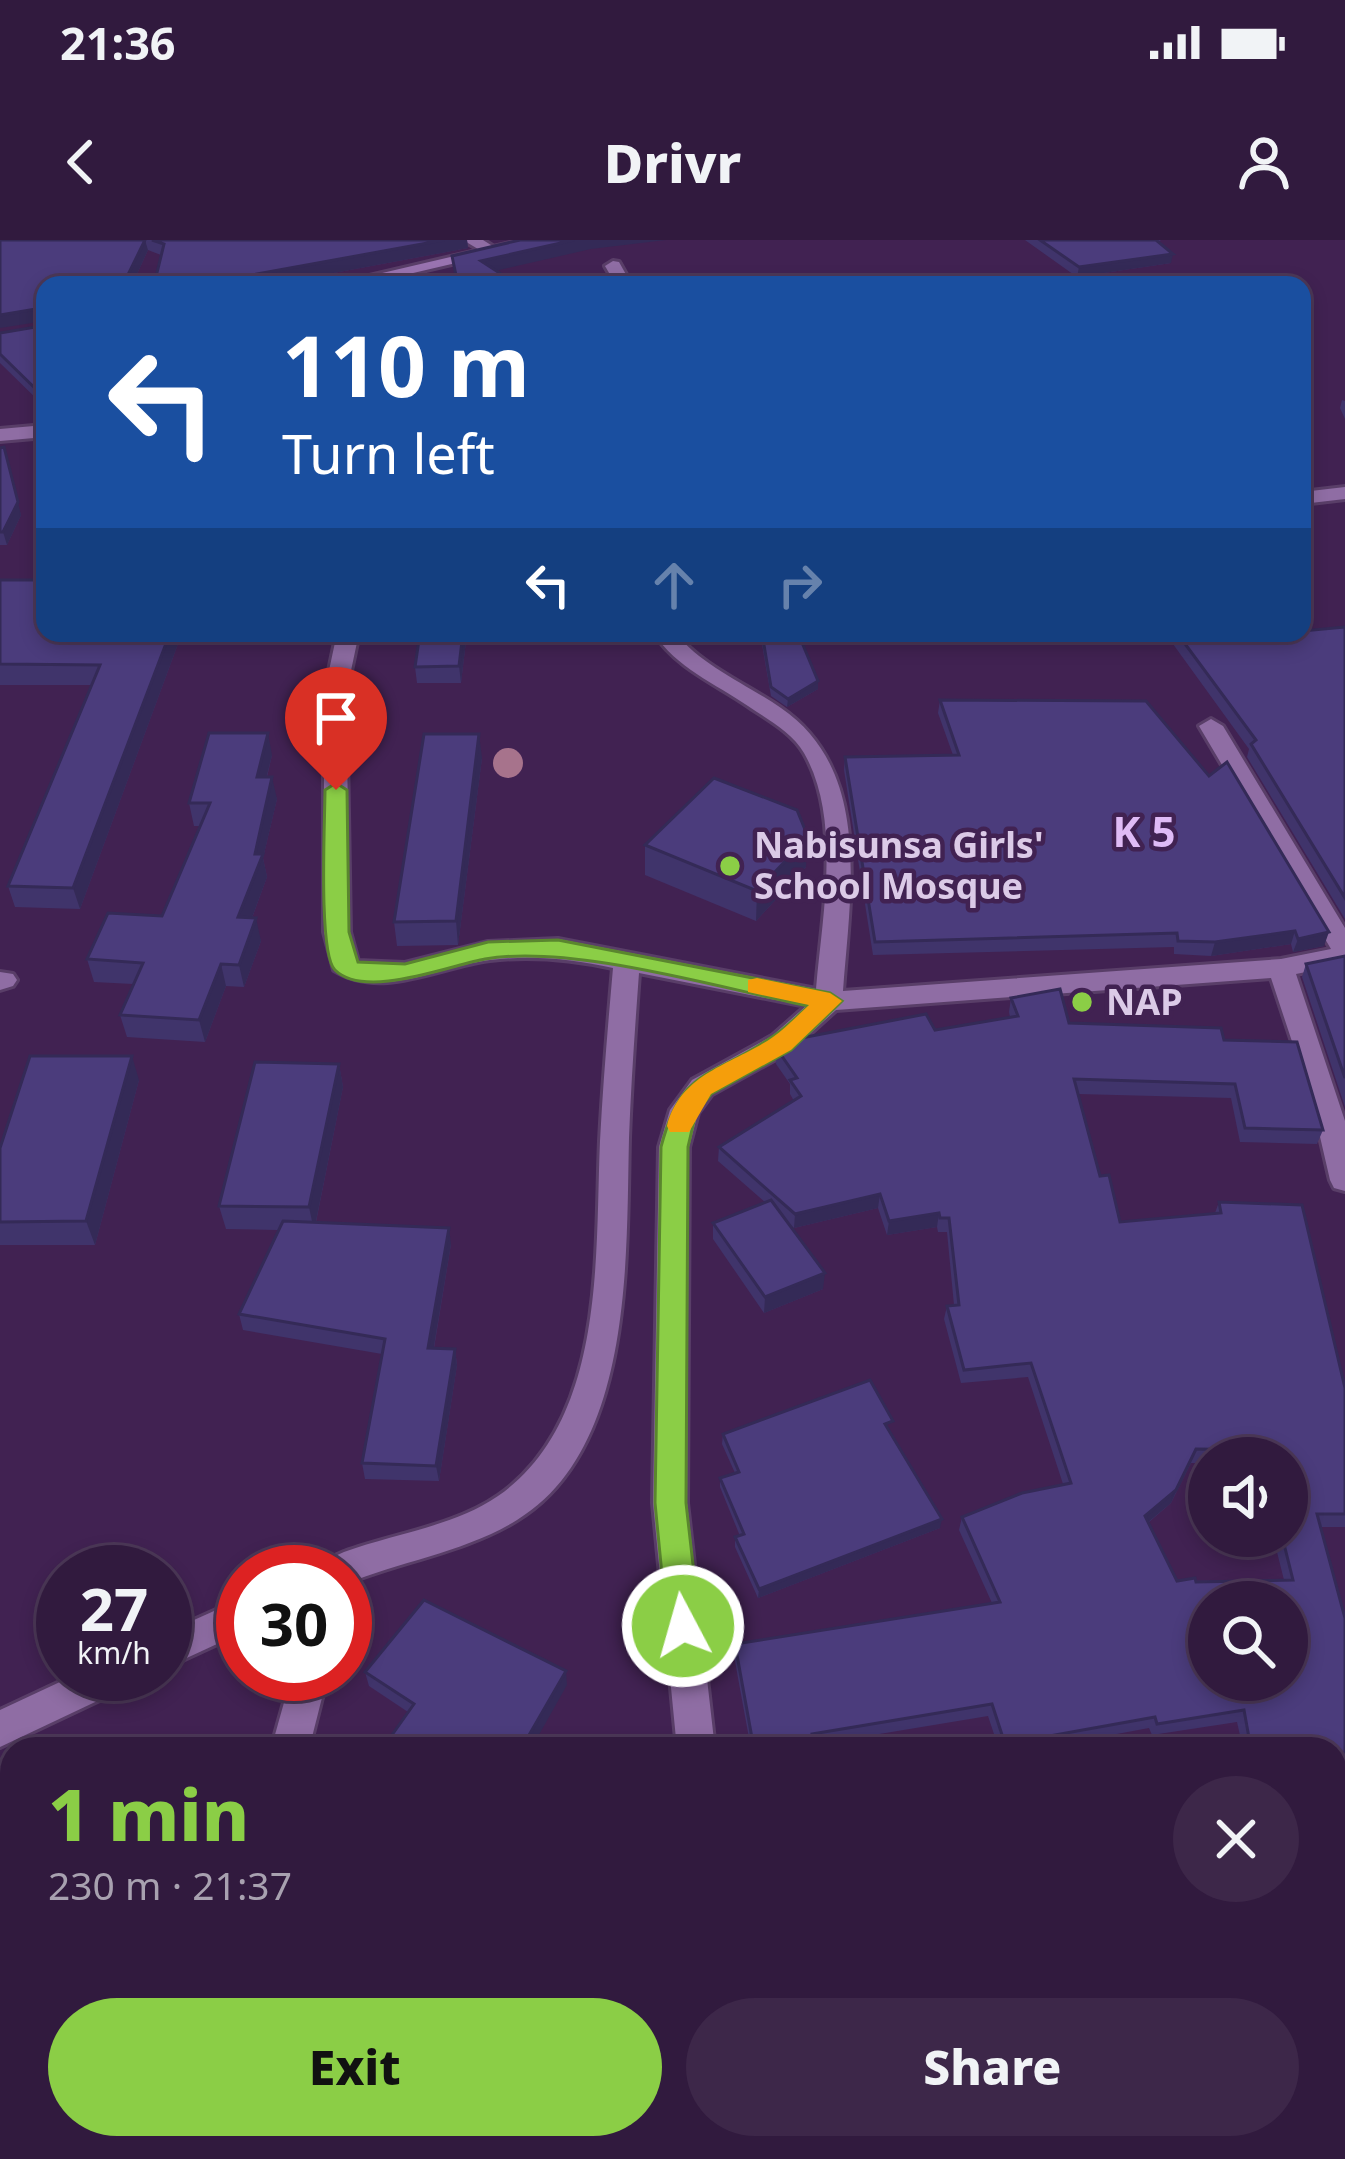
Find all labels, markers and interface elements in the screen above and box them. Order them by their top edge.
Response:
text: 21:36 [60,12,176,73]
text: Drivr [604,125,741,199]
icon: back [48,129,114,195]
icon: person [1231,129,1297,195]
text: 110 m [282,307,530,422]
icon: left [84,324,240,480]
text: Turn left [282,416,495,490]
icon: left [515,552,581,618]
icon: ahead [641,552,707,618]
icon: right [767,552,833,618]
pin [285,667,387,790]
icon: arrive [303,685,369,751]
district label: K 5 [1113,802,1175,859]
place label: Nabisunsa Girls' School Mosque [754,820,1044,910]
marker: Nabisunsa Girls' School Mosque [717,853,743,879]
place label: NAP [1106,977,1183,1026]
marker: NAP [1069,989,1095,1015]
map controls [1188,1437,1308,1701]
button: sound [1188,1437,1308,1557]
speed limit sign: 30 [216,1545,372,1701]
position arrow [620,1563,746,1689]
text: 27 [80,1567,148,1649]
button: search [1188,1581,1308,1701]
text: km/h [77,1632,151,1673]
text: 1 min [48,1764,249,1862]
button: close [1173,1776,1299,1902]
text: 230 m · 21:37 [48,1858,292,1911]
button: Exit [48,1998,662,2136]
button: Share [686,1998,1299,2136]

